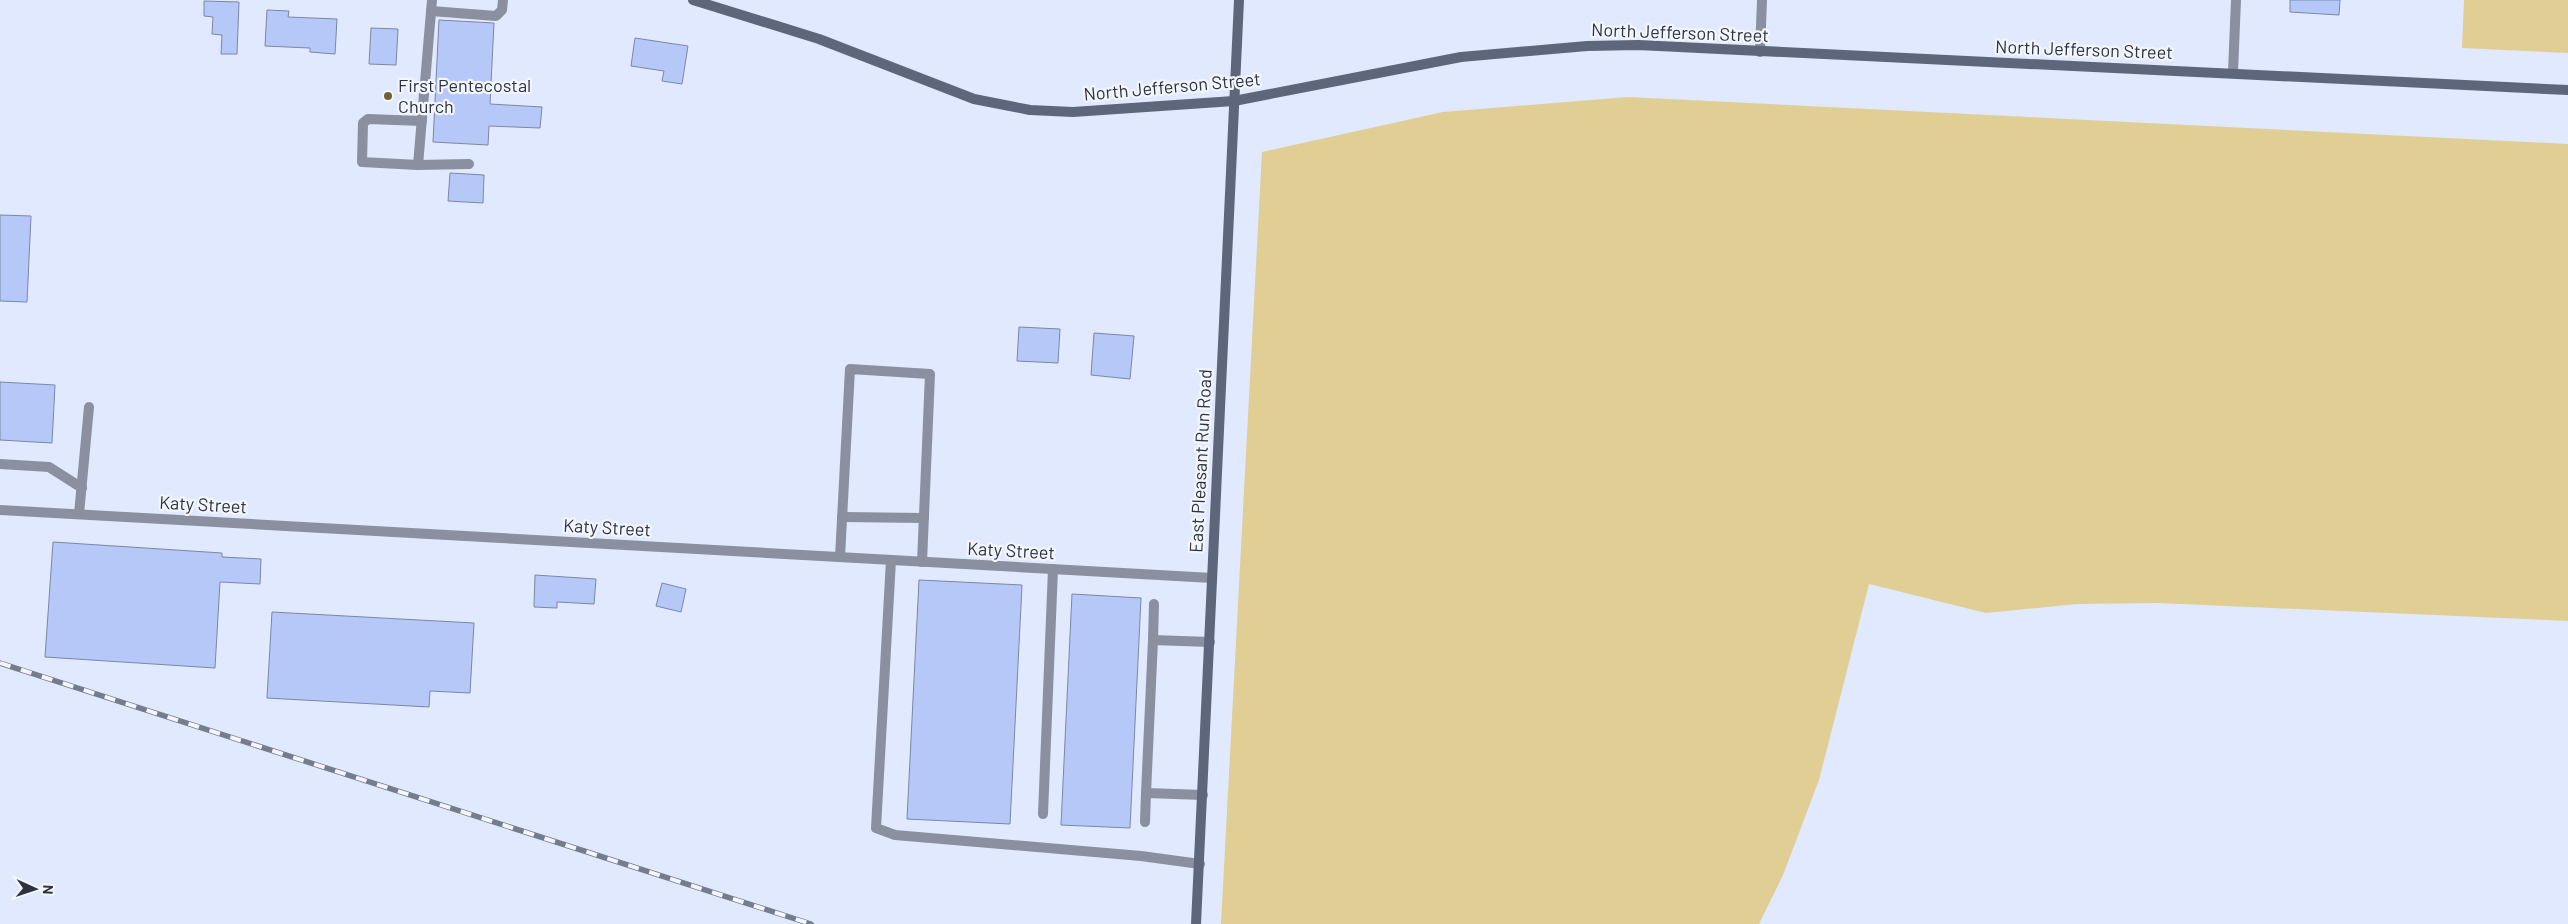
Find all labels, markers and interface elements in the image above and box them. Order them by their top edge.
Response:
street label: North Jefferson Street [1591,18,1769,46]
street label: North Jefferson Street [1995,35,2173,63]
street label: North Jefferson Street [1083,67,1261,105]
place label: First Pentecostal Church [398,74,531,117]
marker: First Pentecostal Church [382,90,394,102]
street label: East Pleasant Run Road [1184,369,1216,553]
street label: Katy Street [159,491,247,517]
street label: Katy Street [563,514,651,540]
street label: Katy Street [967,537,1055,563]
north arrow [10,864,60,914]
text: N [40,885,57,895]

